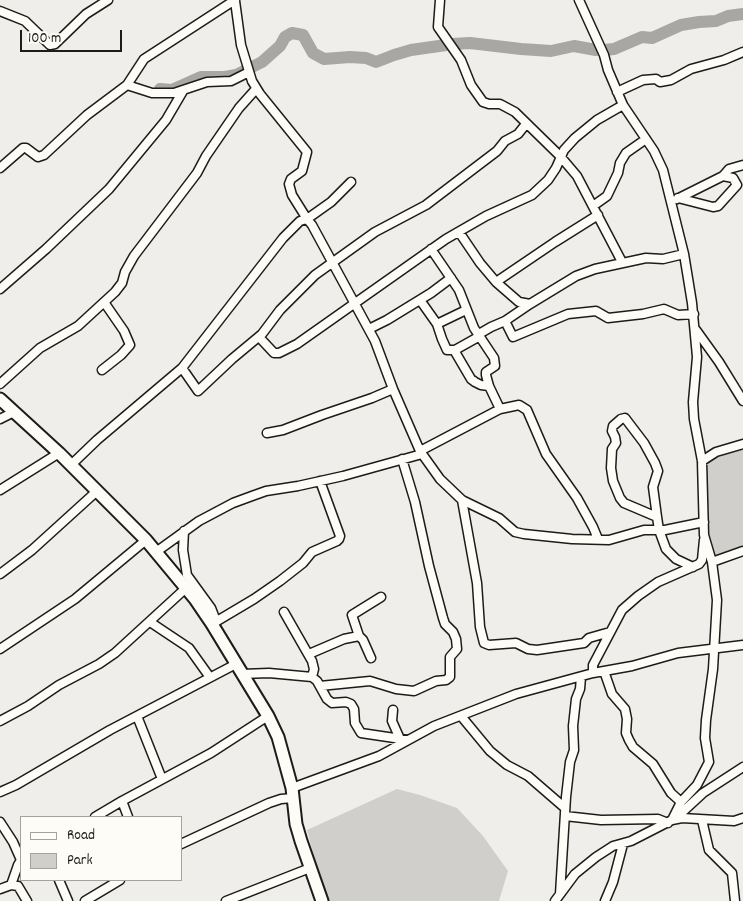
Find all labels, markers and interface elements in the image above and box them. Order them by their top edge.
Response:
scale bar [22,20,125,52]
text: 100 m [28,28,61,50]
legend [20,816,182,881]
text: Road [67,825,95,847]
text: Park [67,850,93,872]

